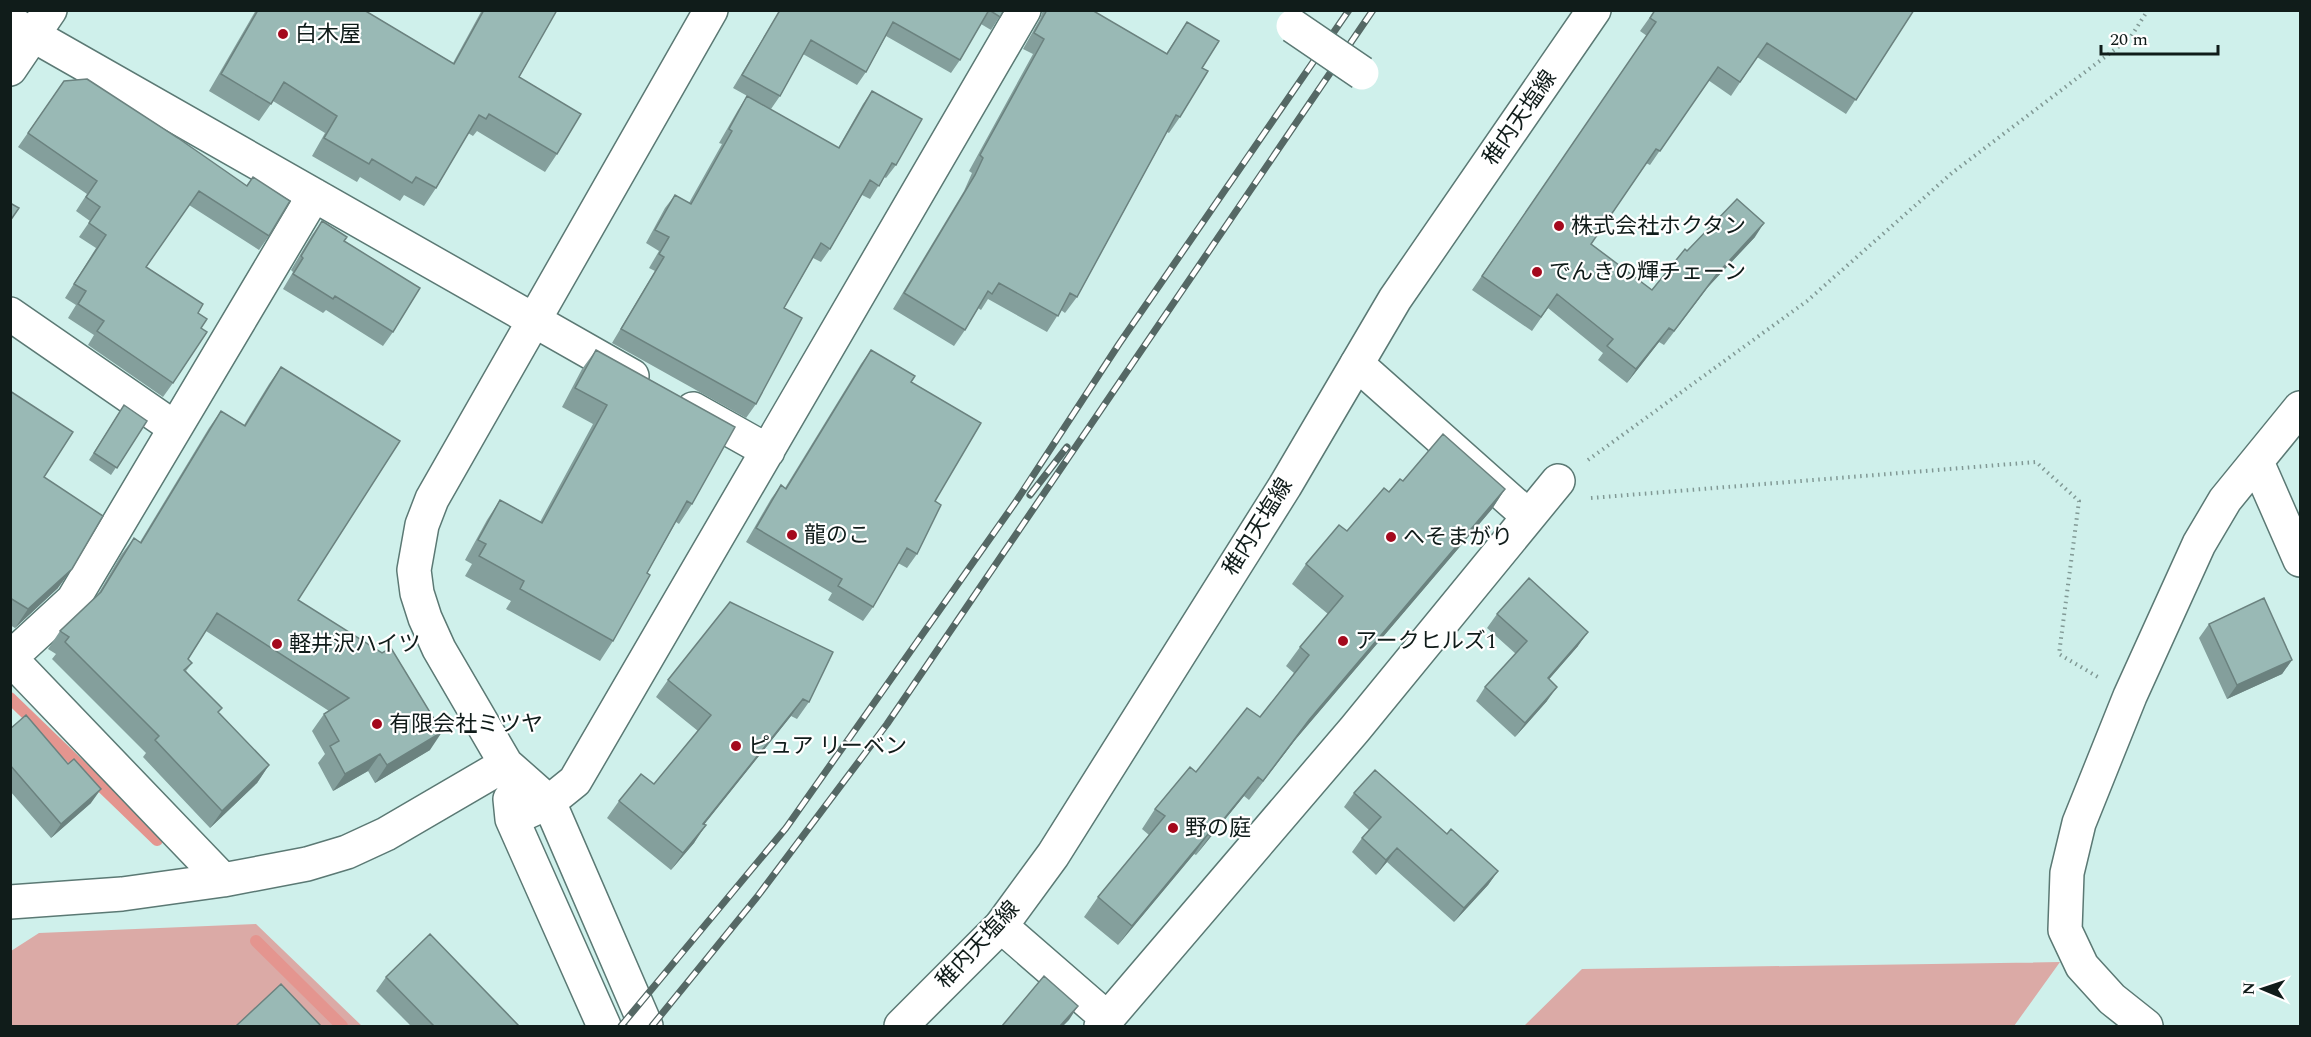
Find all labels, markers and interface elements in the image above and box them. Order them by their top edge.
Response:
place label: 白木屋 [295,18,361,51]
scale bar [2101,18,2218,56]
text: 20 m [2110,26,2148,53]
marker: 白木屋 [276,27,290,41]
street label: 稚内天塩線 [1475,63,1565,173]
place label: 株式会社ホクタン [1571,210,1746,243]
marker: 株式会社ホクタン [1552,219,1566,233]
place label: でんきの輝チェーン [1549,256,1746,289]
marker: でんきの輝チェーン [1530,265,1544,279]
street label: 稚内天塩線 [1215,472,1301,582]
place label: 龍のこ [804,519,870,552]
place label: へそまがり [1403,521,1513,554]
marker: 龍のこ [785,528,799,542]
marker: へそまがり [1384,530,1398,544]
place label: アークヒルズ1 [1355,625,1497,658]
place label: 軽井沢ハイツ [289,628,421,661]
marker: アークヒルズ1 [1336,634,1350,648]
marker: 軽井沢ハイツ [270,637,284,651]
place label: 有限会社ミツヤ [389,708,543,741]
marker: 有限会社ミツヤ [370,717,384,731]
place label: ピュア リーベン [748,730,907,763]
marker: ピュア リーベン [729,739,743,753]
place label: 野の庭 [1185,812,1251,845]
marker: 野の庭 [1166,821,1180,835]
street label: 稚内天塩線 [928,894,1028,996]
north arrow [2233,959,2293,1019]
text: N [2237,982,2261,995]

